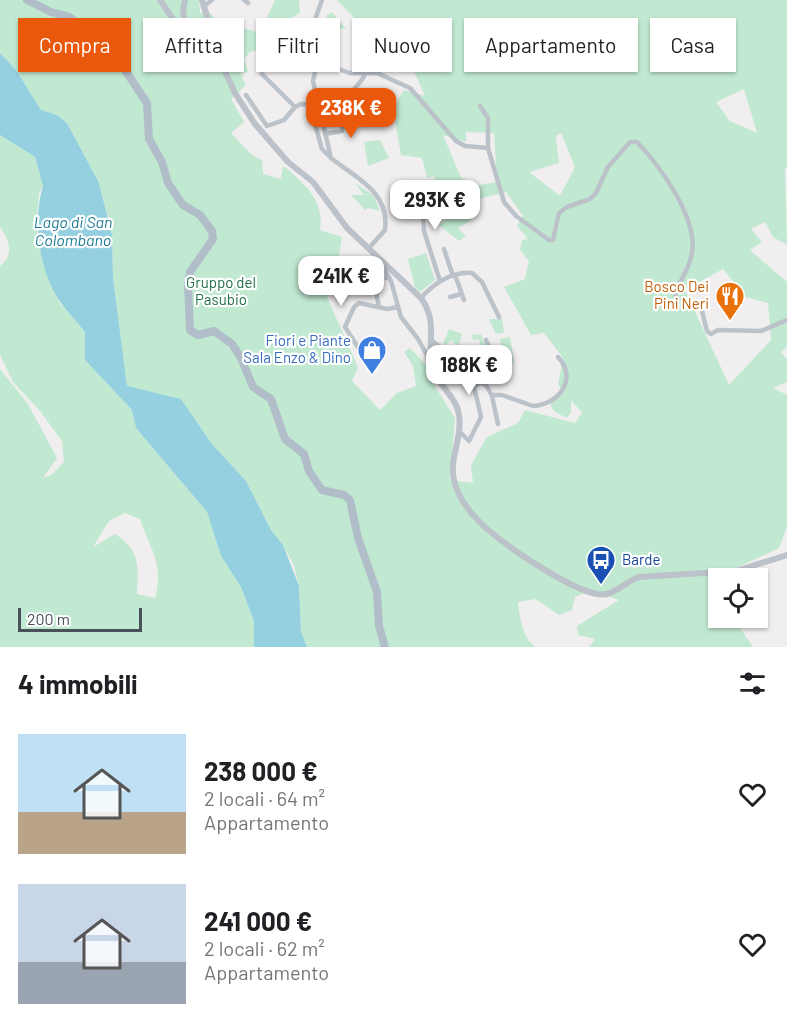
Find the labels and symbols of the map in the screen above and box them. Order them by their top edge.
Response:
pin: 238K € [302,88,400,139]
pin: 293K € [386,180,484,231]
water label: Lago di San Colombano [34,212,112,249]
pin: 241K € [292,256,390,307]
park label: Gruppo del Pasubio [186,273,256,308]
place label: Bosco Dei Pini Neri [644,277,709,312]
restaurant icon: Bosco Dei Pini Neri [714,280,746,322]
place label: Fiori e Piante Sala Enzo & Dino [243,331,351,366]
shop icon: Fiori e Piante Sala Enzo & Dino [356,334,388,376]
pin: 188K € [420,345,518,396]
bus stop icon: Barde [585,544,617,586]
place label: Barde [622,550,661,568]
scale bar [18,605,142,632]

